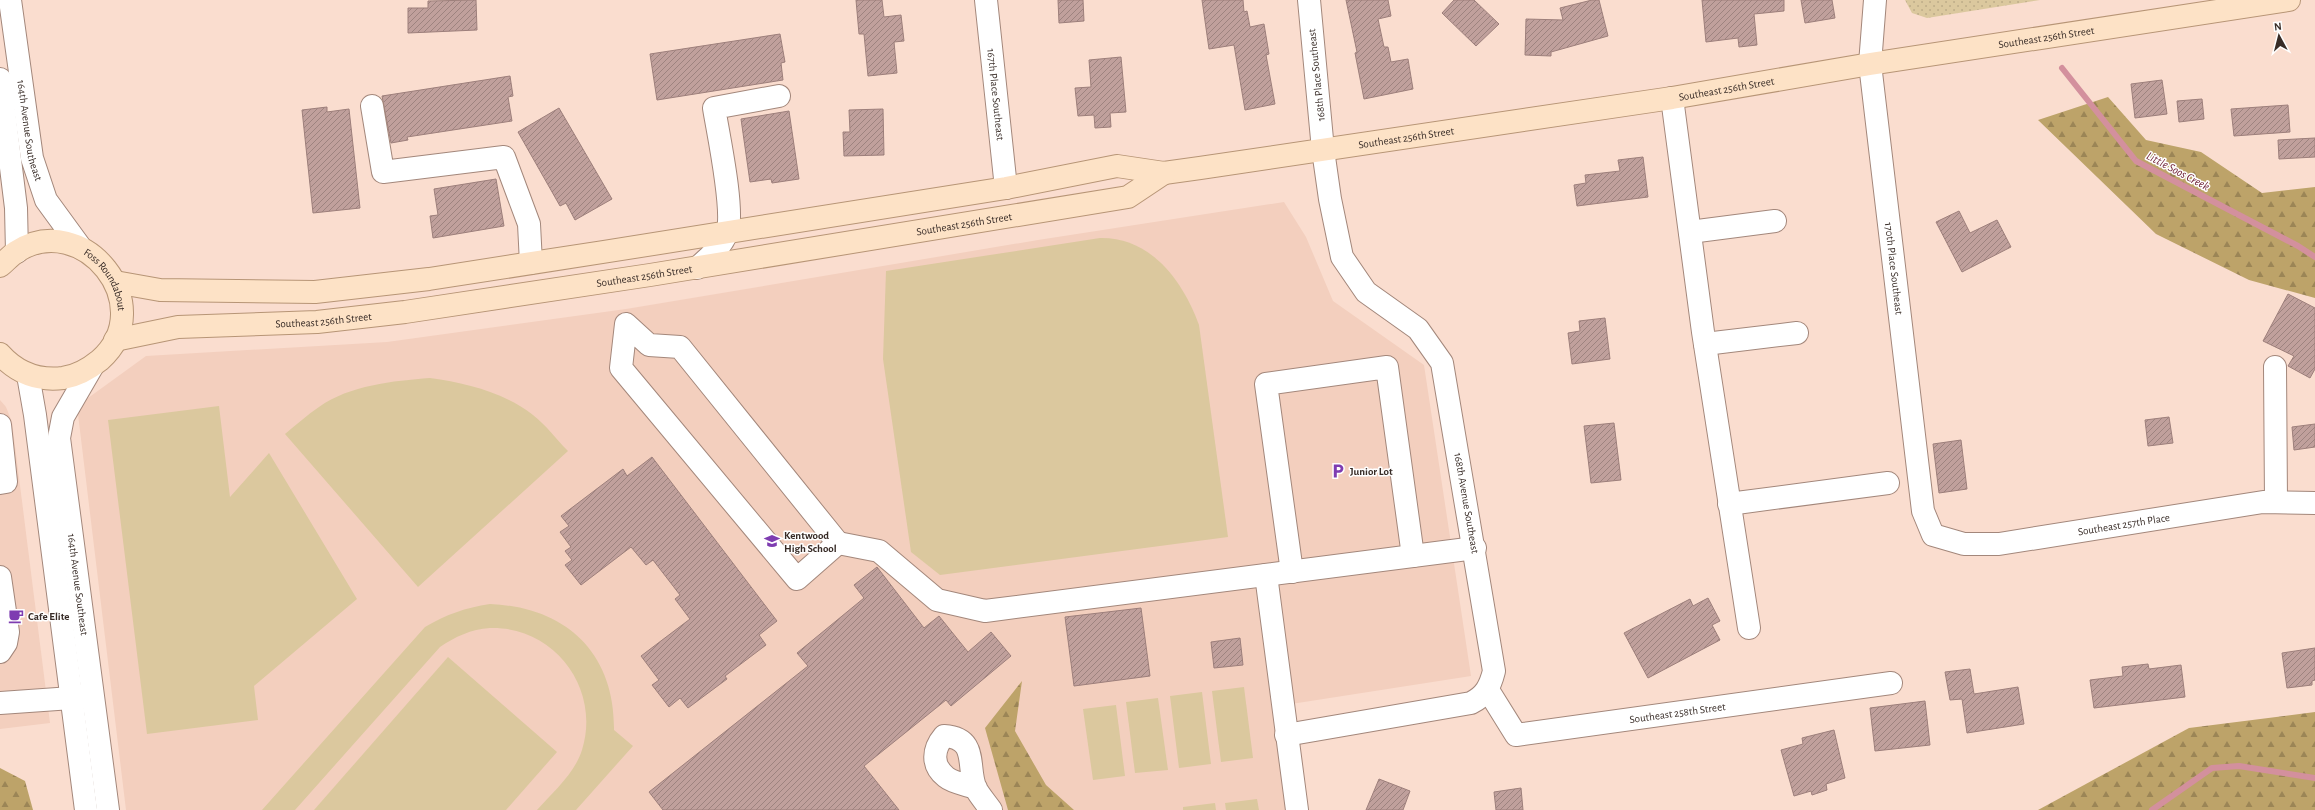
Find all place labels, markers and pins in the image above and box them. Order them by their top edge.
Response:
parking icon: Junior Lot [1329,462,1347,480]
place label: Junior Lot [1350,466,1393,477]
place label: Kentwood High School [784,530,837,554]
school or university icon: Kentwood High School [763,532,781,550]
cafe icon: Cafe Elite [7,607,25,625]
place label: Cafe Elite [28,611,70,622]

